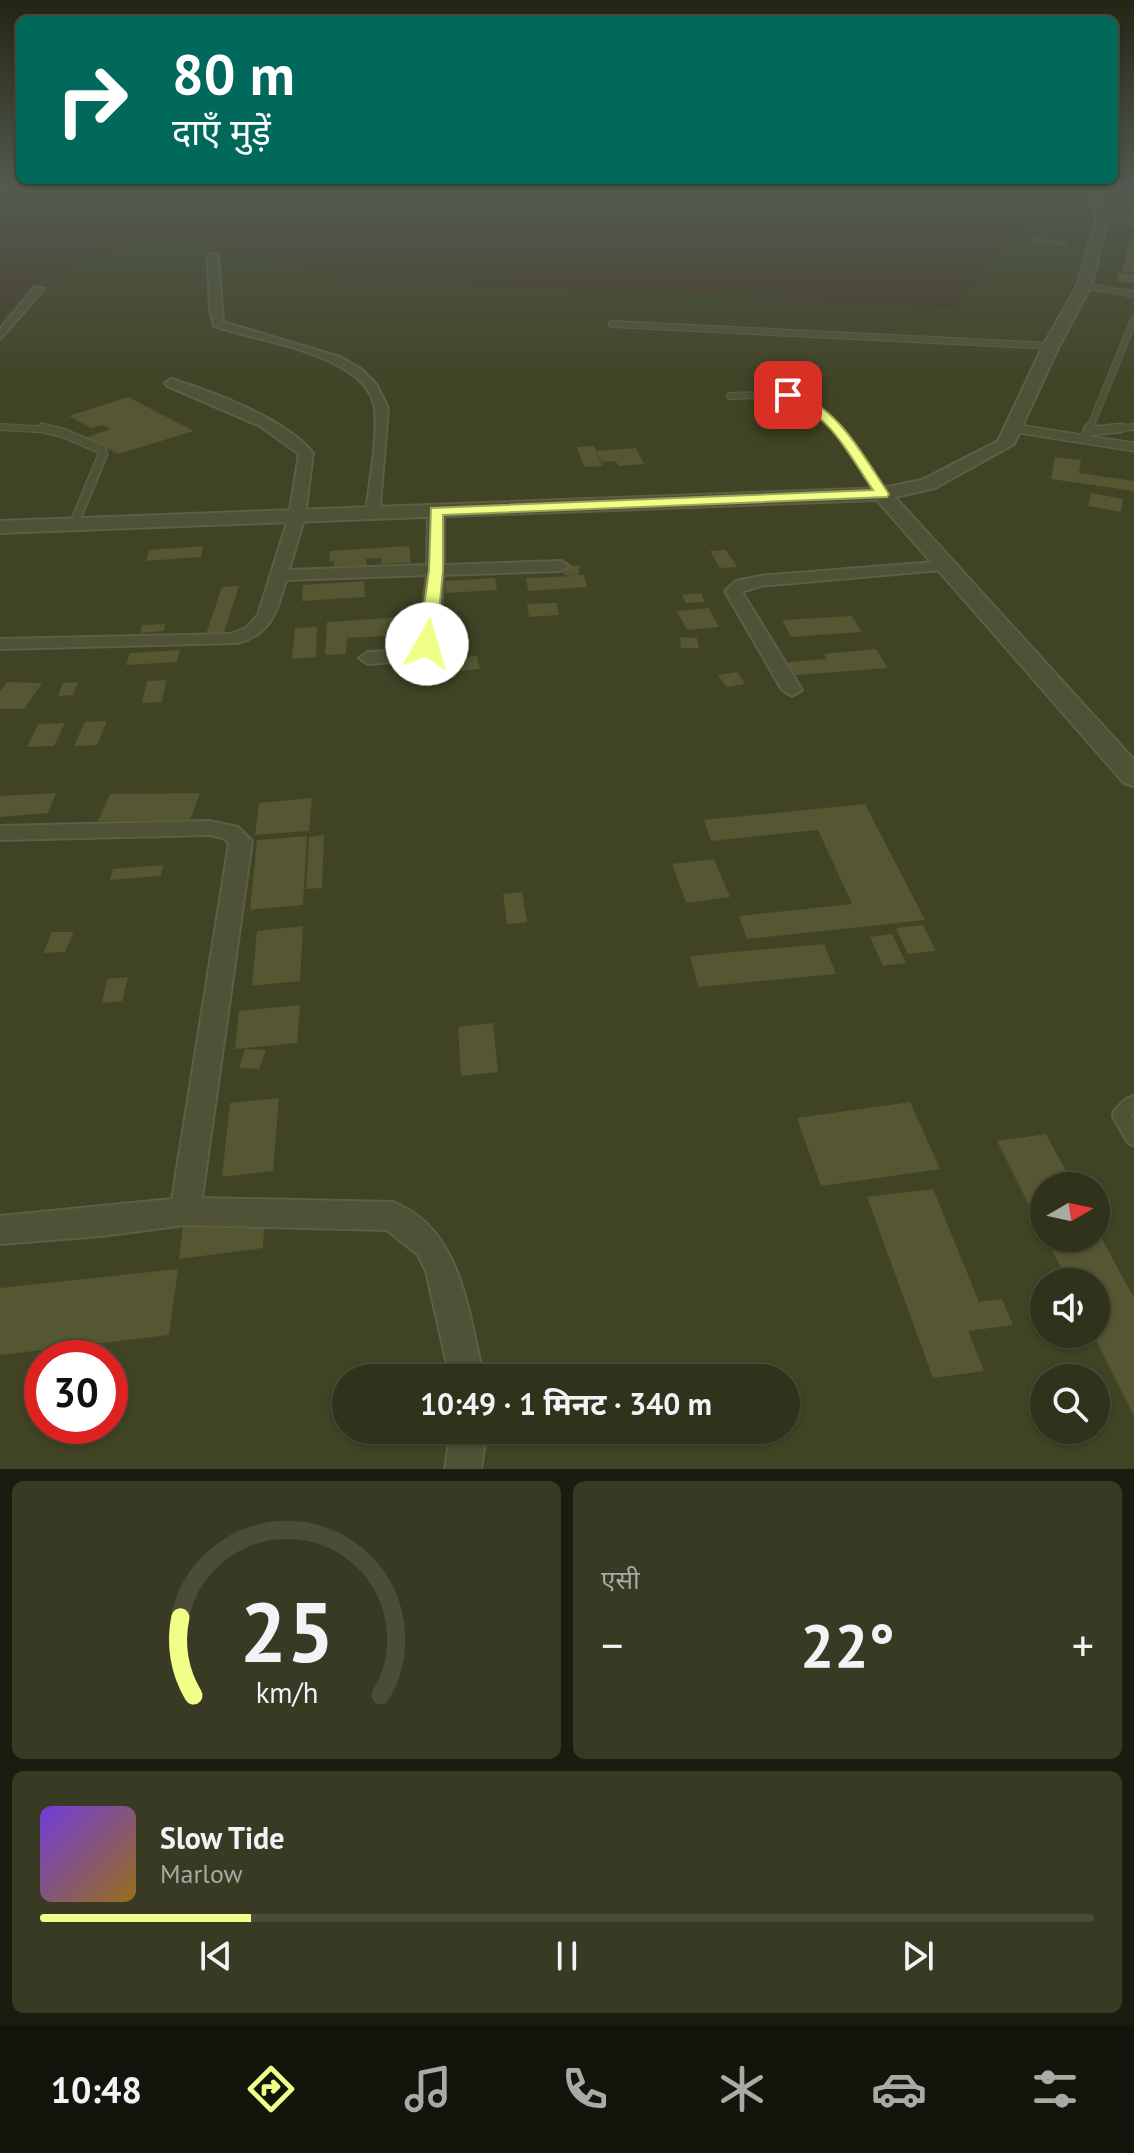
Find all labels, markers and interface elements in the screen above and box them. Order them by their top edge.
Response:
text: 80 m [172,38,295,110]
icon: right [40,48,144,152]
text: दाएँ मुड़ें [172,108,271,155]
pin [754,361,822,429]
icon: arrive [766,373,810,417]
position arrow [385,602,469,686]
north arrow [1030,1172,1110,1252]
map controls [1030,1172,1110,1444]
button: sound [1030,1268,1110,1348]
speed limit sign: 30 [24,1340,128,1444]
button: search [1030,1364,1110,1444]
text: 10:49 · 1 मिनट · 340 m [420,1384,712,1423]
text: एसी [601,1563,640,1596]
text: 25 [239,1577,334,1685]
text: 22° [800,1606,895,1684]
text: − [601,1616,623,1673]
text: + [1072,1616,1094,1673]
text: km/h [255,1674,318,1711]
text: Slow Tide [160,1818,285,1857]
text: Marlow [160,1857,243,1890]
icon: previous [194,1934,238,1978]
icon: pause [545,1934,589,1978]
icon: next [896,1934,940,1978]
icon: directions [243,2061,299,2117]
icon: music [400,2061,456,2117]
icon: phone [557,2061,613,2117]
icon: climate [714,2061,770,2117]
icon: car [871,2061,927,2117]
icon: filters [1027,2061,1083,2117]
text: 10:48 [50,2066,142,2113]

